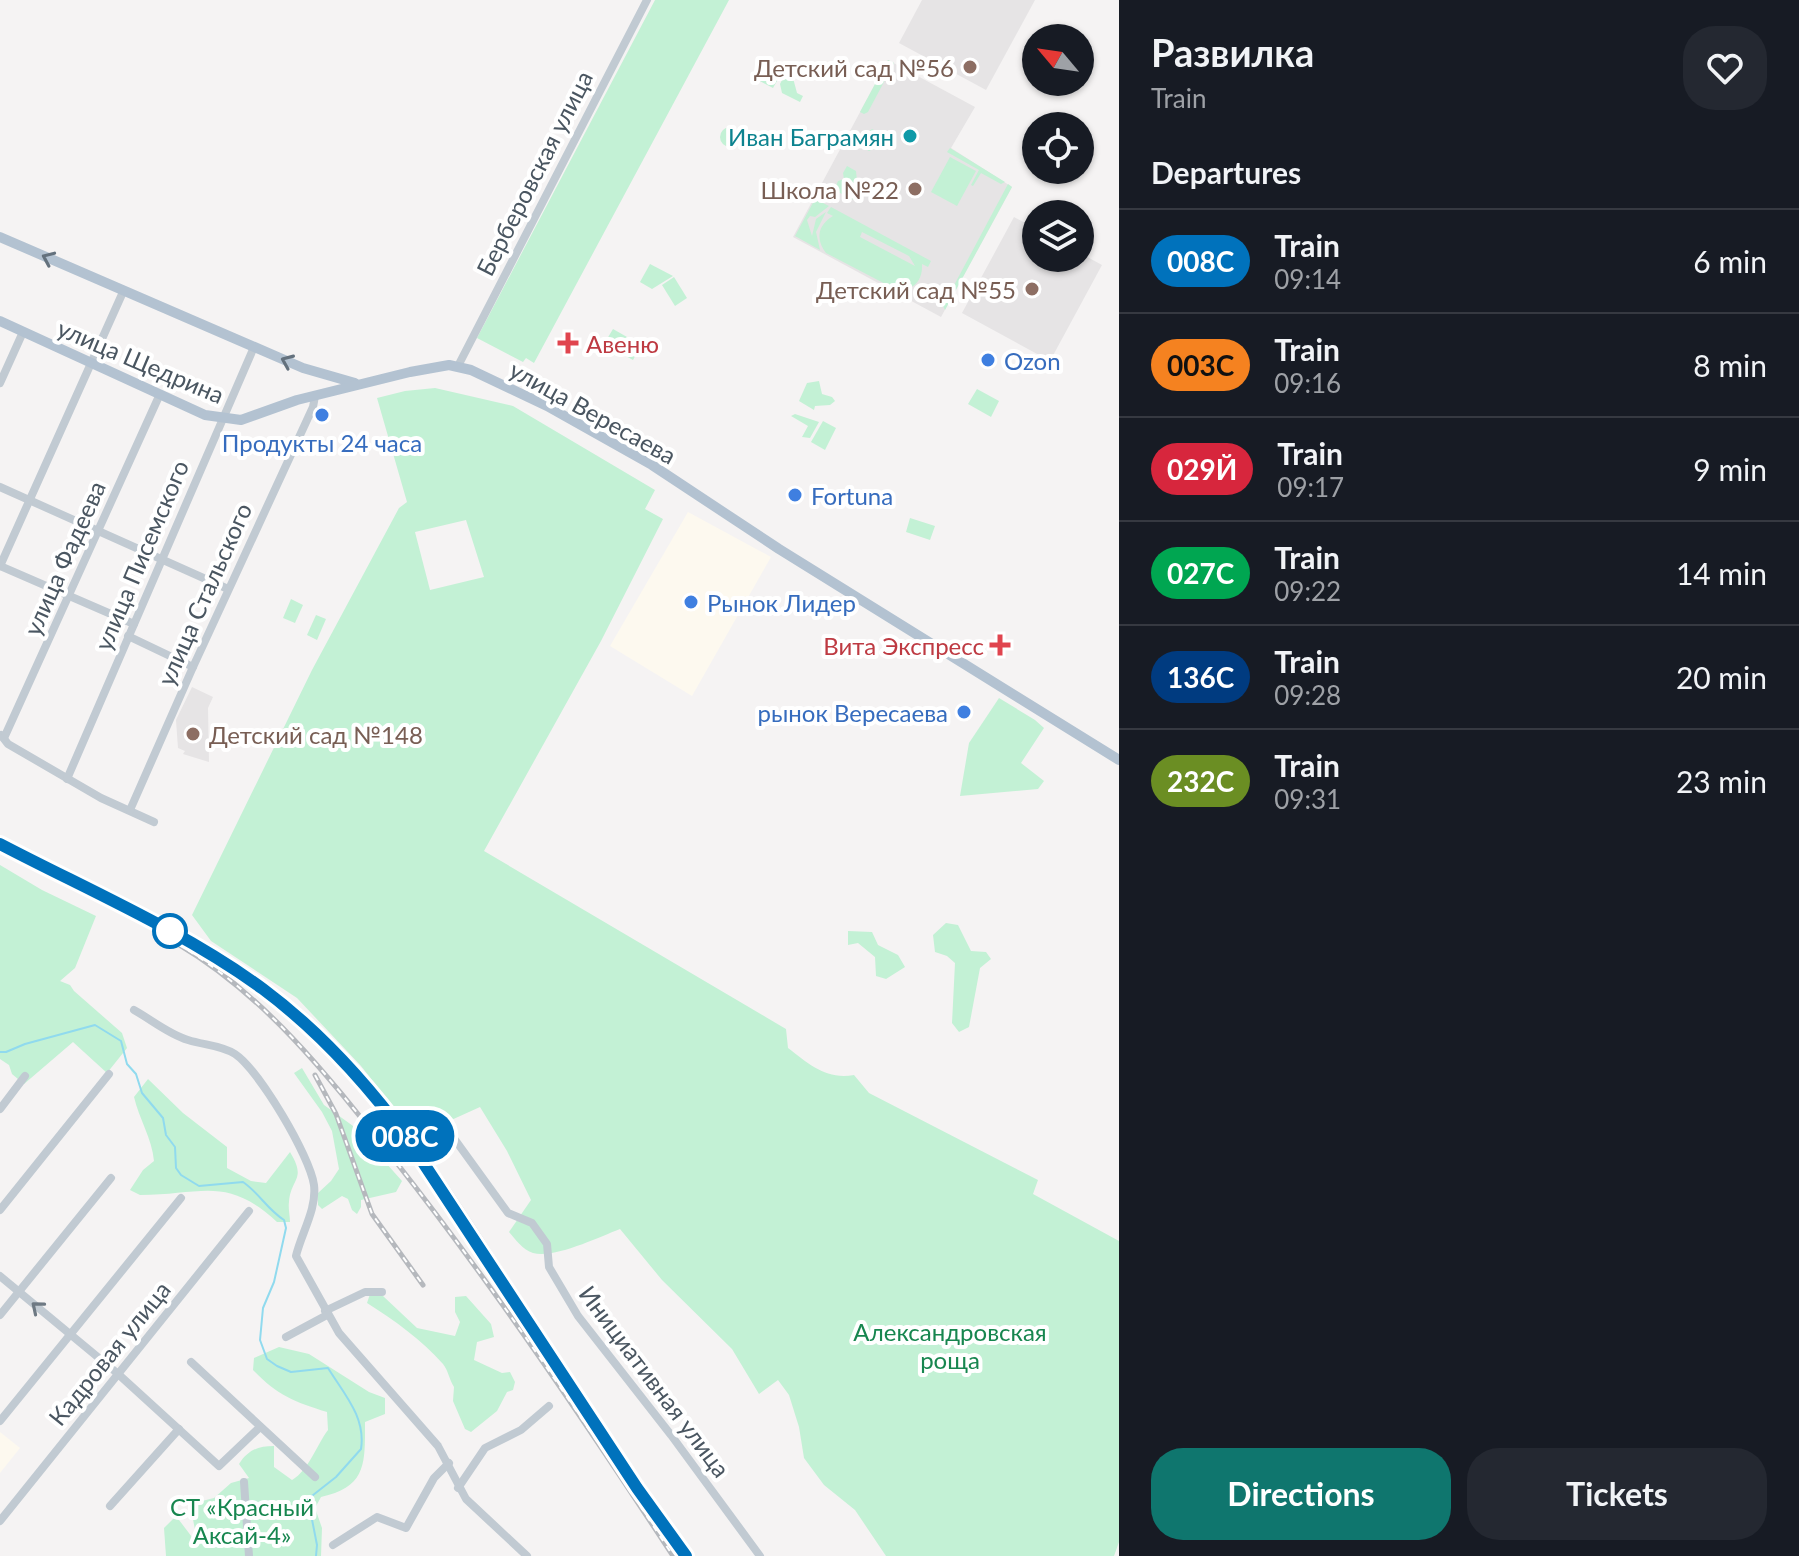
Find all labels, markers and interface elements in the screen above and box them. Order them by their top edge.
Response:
north arrow [1022,24,1094,96]
map controls [1022,24,1094,272]
button: heart [1683,26,1767,110]
text: Развилка [1151,29,1314,75]
place label: Детский сад №56 [754,53,954,82]
marker: Детский сад №56 [961,58,979,76]
street label: Берберовская улица [470,66,598,280]
text: Train [1151,82,1206,114]
button: locate [1022,112,1094,184]
place label: Иван Баграмян [728,122,894,151]
marker: Иван Баграмян [901,127,919,145]
text: Departures [1151,154,1301,190]
place label: Школа №22 [760,175,899,204]
marker: Школа №22 [906,180,924,198]
button: layers [1022,200,1094,272]
text: Train [1274,227,1340,263]
text: 6 min [1693,243,1767,279]
text: 008С [1167,244,1234,278]
one-way arrow [42,252,56,268]
text: 09:14 [1274,263,1341,295]
place label: Детский сад №55 [816,275,1016,304]
marker: Детский сад №55 [1023,280,1041,298]
street label: улица Щедрина [53,313,229,409]
place label: Авеню [586,329,659,358]
text: Train [1274,331,1340,367]
marker: Авеню [557,332,579,354]
place label: Ozon [1004,346,1061,375]
text: 8 min [1693,347,1767,383]
text: 003С [1167,348,1234,382]
marker: Ozon [979,351,997,369]
street label: улица Вересаева [505,354,681,470]
one-way arrow [281,355,295,371]
text: 09:16 [1274,367,1341,399]
marker: Продукты 24 часа [313,406,331,424]
place label: Продукты 24 часа [222,428,422,457]
text: Train [1277,435,1343,471]
text: 9 min [1693,451,1767,487]
text: 029Й [1167,452,1237,486]
street label: улица Писемского [88,456,194,654]
text: 09:17 [1277,471,1344,503]
street label: улица Фадеева [17,476,111,640]
place label: Fortuna [811,481,893,510]
marker: Fortuna [786,486,804,504]
street label: улица Стальского [151,498,257,690]
text: Train [1274,539,1340,575]
text: 14 min [1676,555,1767,591]
text: 027С [1167,556,1234,590]
text: 09:22 [1274,575,1341,607]
place label: Рынок Лидер [707,588,856,617]
marker: Рынок Лидер [682,593,700,611]
place label: Вита Экспресс [823,631,984,660]
marker: Вита Экспресс [991,636,1009,654]
text: Train [1274,643,1340,679]
text: 20 min [1676,659,1767,695]
text: 136С [1167,660,1234,694]
text: 09:28 [1274,679,1341,711]
place label: рынок Вересаева [758,698,948,727]
marker: рынок Вересаева [955,703,973,721]
place label: Детский сад №148 [209,720,423,749]
marker: Детский сад №148 [184,725,202,743]
text: Train [1274,747,1340,783]
text: 23 min [1676,763,1767,799]
text: 232C [1167,764,1234,798]
text: 09:31 [1274,783,1341,815]
unlabelled marker [153,914,187,948]
line badge: 008С [349,1110,461,1162]
text: 008С [371,1119,439,1153]
street label: Кадровая улица [42,1275,176,1431]
street label: Инициативная улица [574,1280,736,1482]
one-way arrow [32,1302,46,1317]
park label: Александровская роща [853,1317,1047,1374]
button: Directions [1151,1448,1451,1540]
button: Tickets [1467,1448,1767,1540]
park label: СТ «Красный Аксай-4» [170,1492,314,1549]

